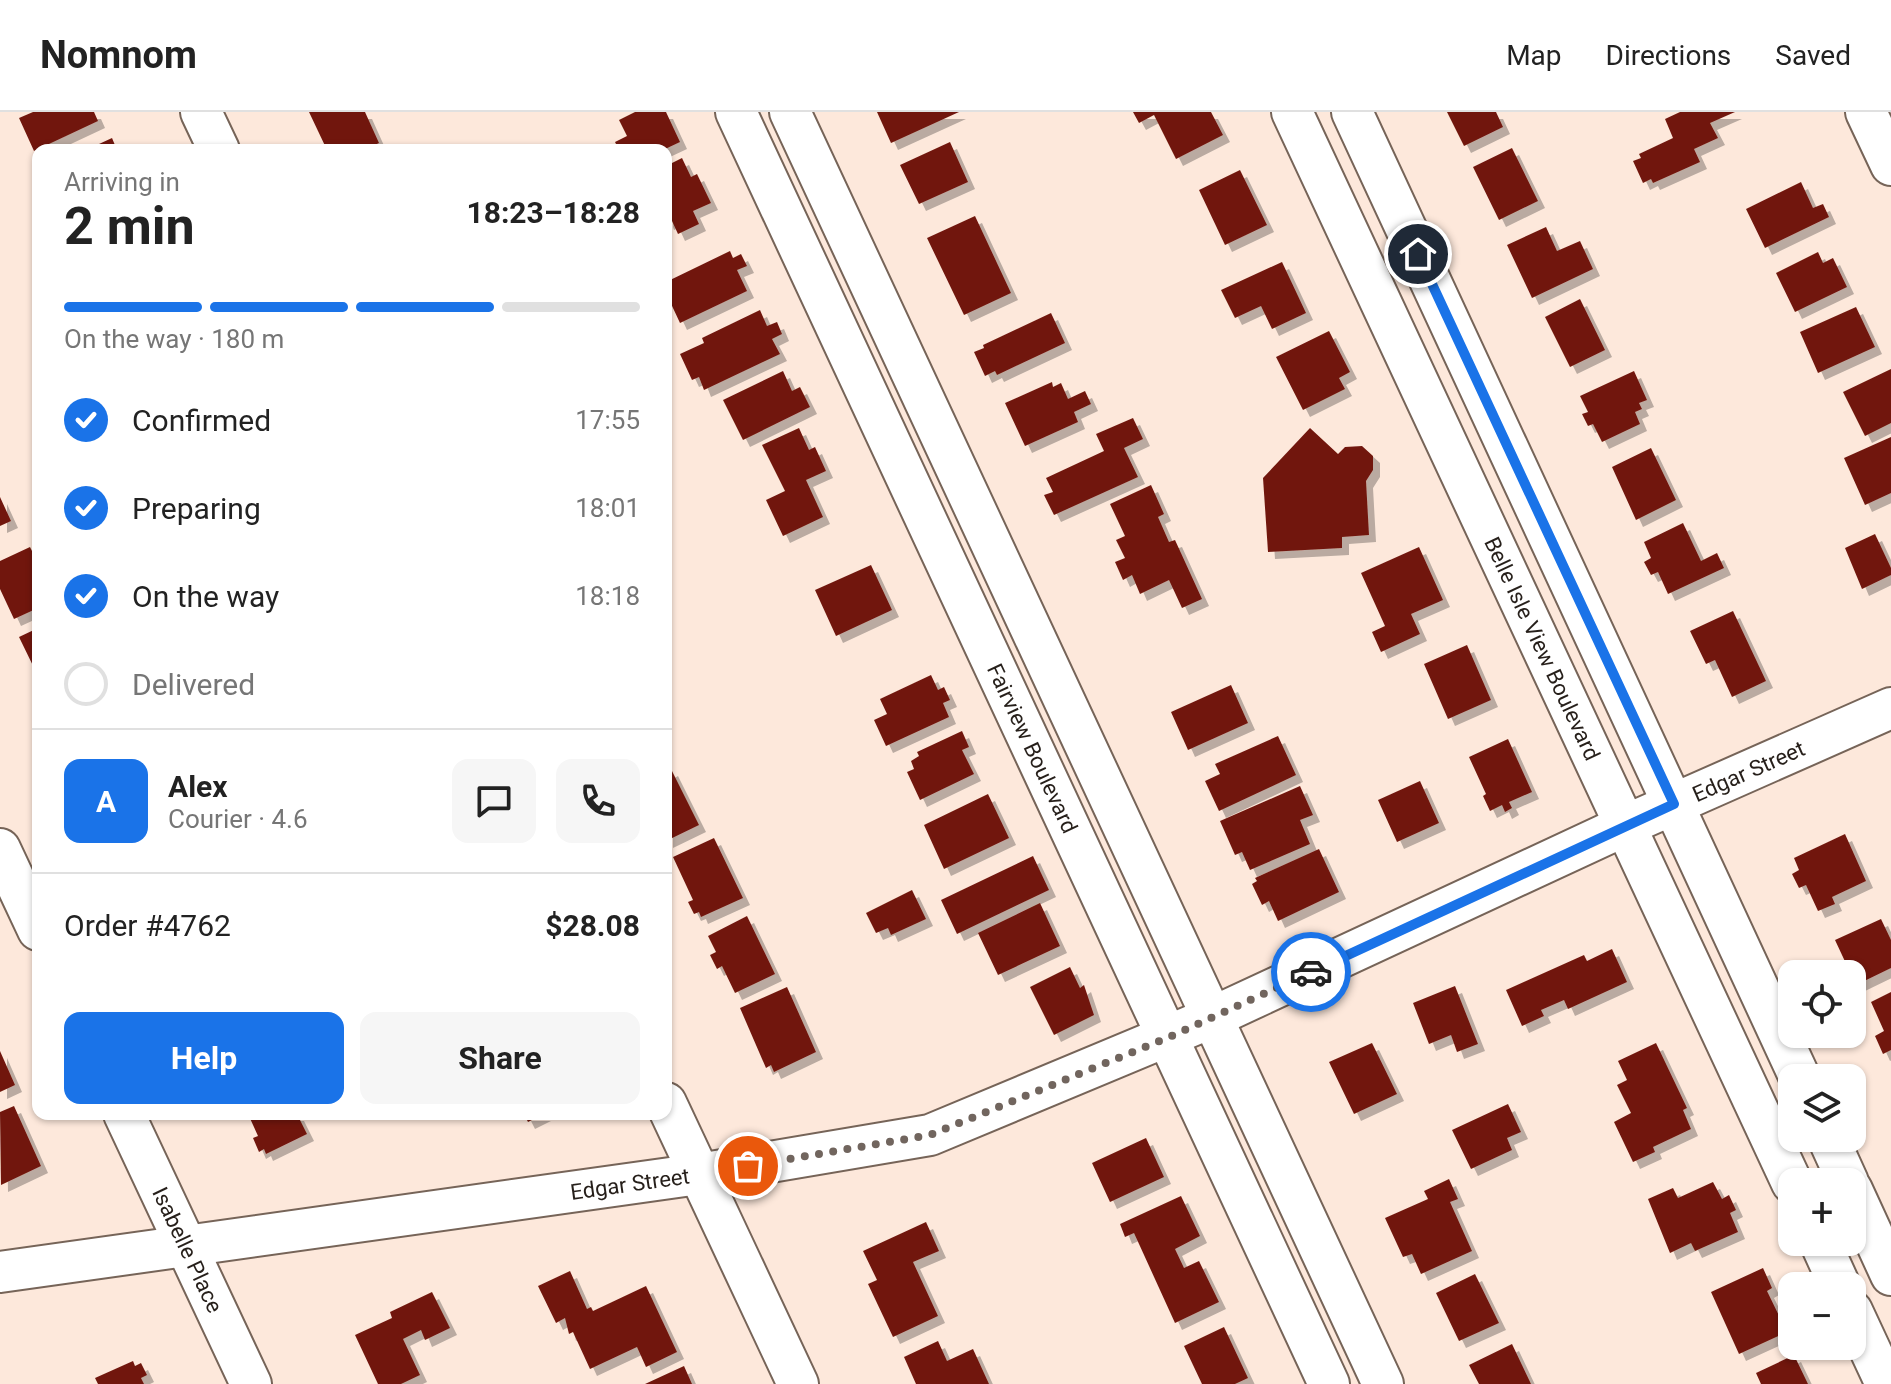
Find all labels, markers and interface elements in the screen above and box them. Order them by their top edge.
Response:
text: Nomnom [40,33,197,77]
text: Map [1506,39,1562,72]
text: Directions [1606,39,1731,72]
text: Saved [1775,39,1851,72]
text: Arriving in [64,167,180,197]
text: 18:23–18:28 [466,195,640,230]
text: 2 min [64,196,195,257]
pin [1384,220,1452,288]
icon: home [1396,232,1440,276]
text: On the way · 180 m [64,324,284,354]
icon: check [64,398,108,442]
text: Confirmed [132,403,271,438]
text: 17:55 [575,405,640,435]
icon: check [64,486,108,530]
text: Preparing [132,491,261,526]
text: 18:01 [575,493,640,523]
street label: Belle Isle View Boulevard [1479,533,1605,764]
icon: check [64,574,108,618]
text: On the way [132,579,279,614]
text: 18:18 [575,581,640,611]
street label: Fairview Boulevard [982,660,1082,837]
text: Delivered [132,667,255,702]
street label: Edgar Street [1689,736,1809,807]
button: chat [452,759,536,843]
button: phone [556,759,640,843]
text: Alex [168,769,228,804]
text: A [96,784,116,819]
text: Courier · 4.6 [168,804,308,834]
text: Order #4762 [64,908,231,943]
text: $28.08 [545,908,640,943]
courier [1271,932,1351,1012]
icon: car [1289,950,1333,994]
map controls [1778,960,1866,1360]
button: locate [1778,960,1866,1048]
button: Help [64,1012,344,1104]
button: Share [360,1012,640,1104]
button: layers [1778,1064,1866,1152]
pin [714,1132,782,1200]
icon: bag [726,1144,770,1188]
street label: Edgar Street [569,1163,691,1205]
button: + [1778,1168,1866,1256]
street label: Isabelle Place [147,1183,228,1317]
button: − [1778,1272,1866,1360]

